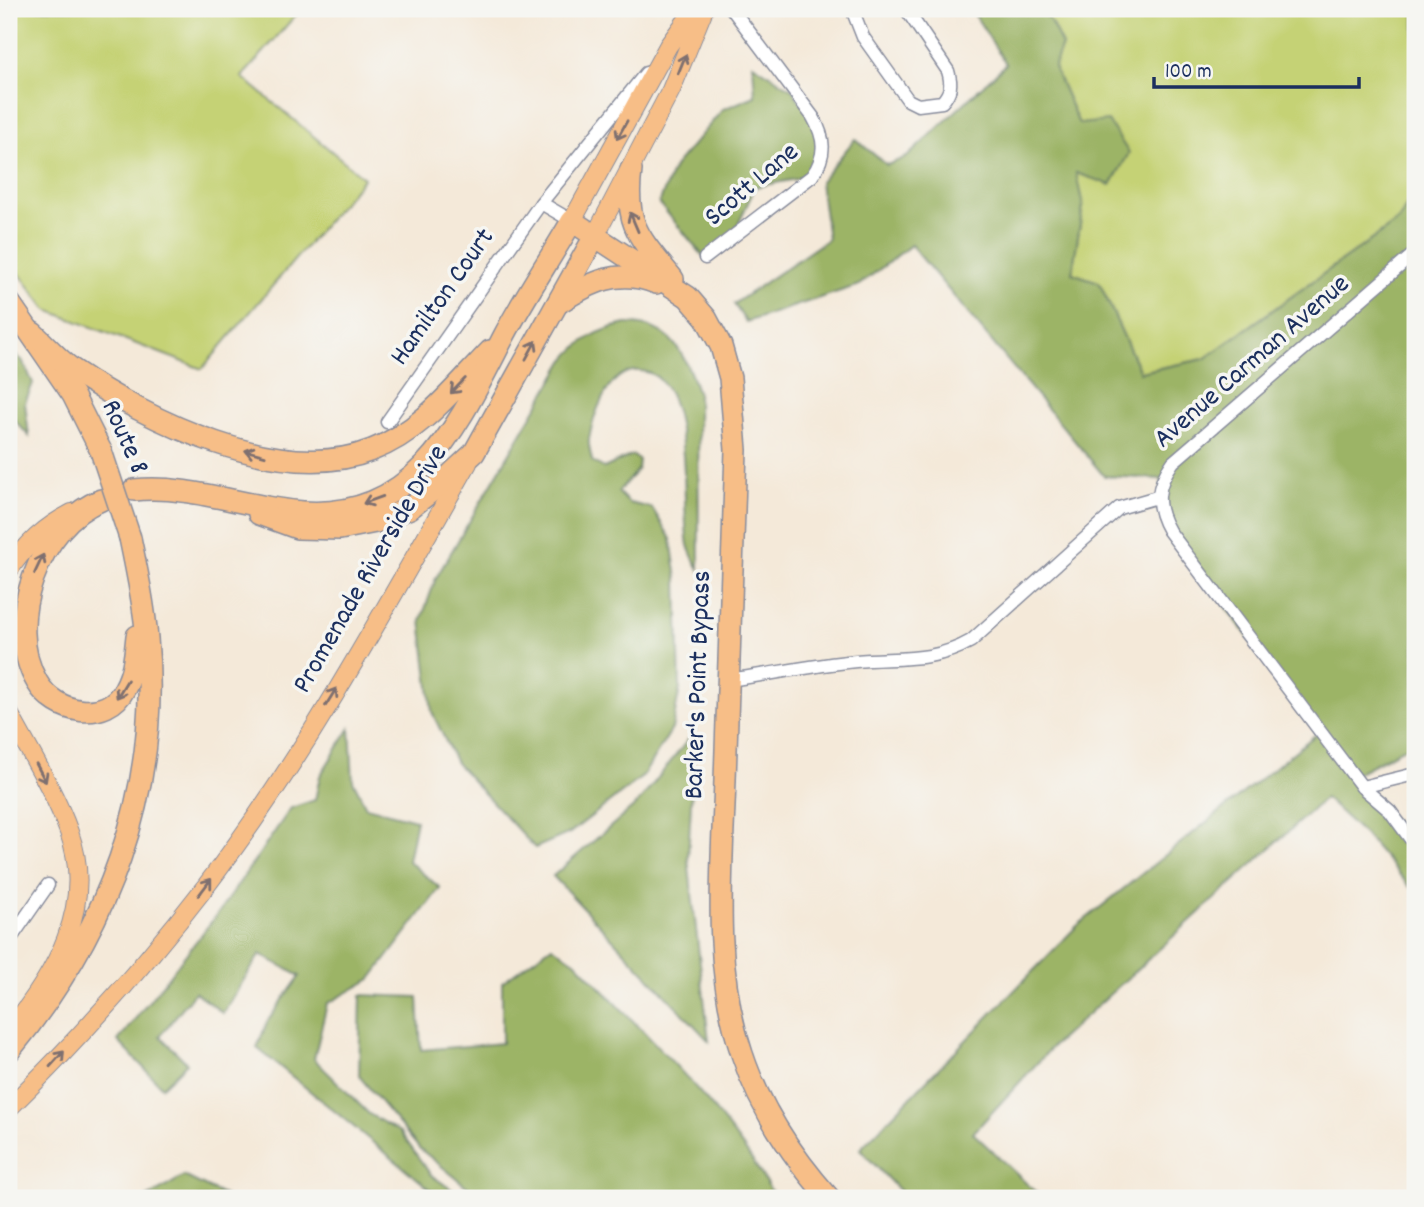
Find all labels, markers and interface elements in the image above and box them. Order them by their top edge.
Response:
scale bar [1154,46,1359,90]
one-way arrow [676,54,689,76]
text: 100 m [1165,58,1212,88]
one-way arrow [615,119,628,140]
street label: Scott Lane [697,134,809,238]
one-way arrow [626,212,639,233]
street label: Hamilton Court [382,221,506,375]
street label: Avenue Carman Avenue [1146,266,1360,460]
one-way arrow [524,341,538,361]
one-way arrow [450,377,466,395]
street label: Route 8 [89,394,157,482]
street label: Promenade Riverside Drive [284,438,460,702]
one-way arrow [244,446,266,459]
one-way arrow [363,494,385,507]
one-way arrow [33,554,46,575]
street label: Barker's Point Bypass [676,570,724,800]
one-way arrow [115,679,130,698]
one-way arrow [324,688,338,708]
one-way arrow [34,762,48,783]
one-way arrow [197,878,212,896]
one-way arrow [48,1051,65,1068]

